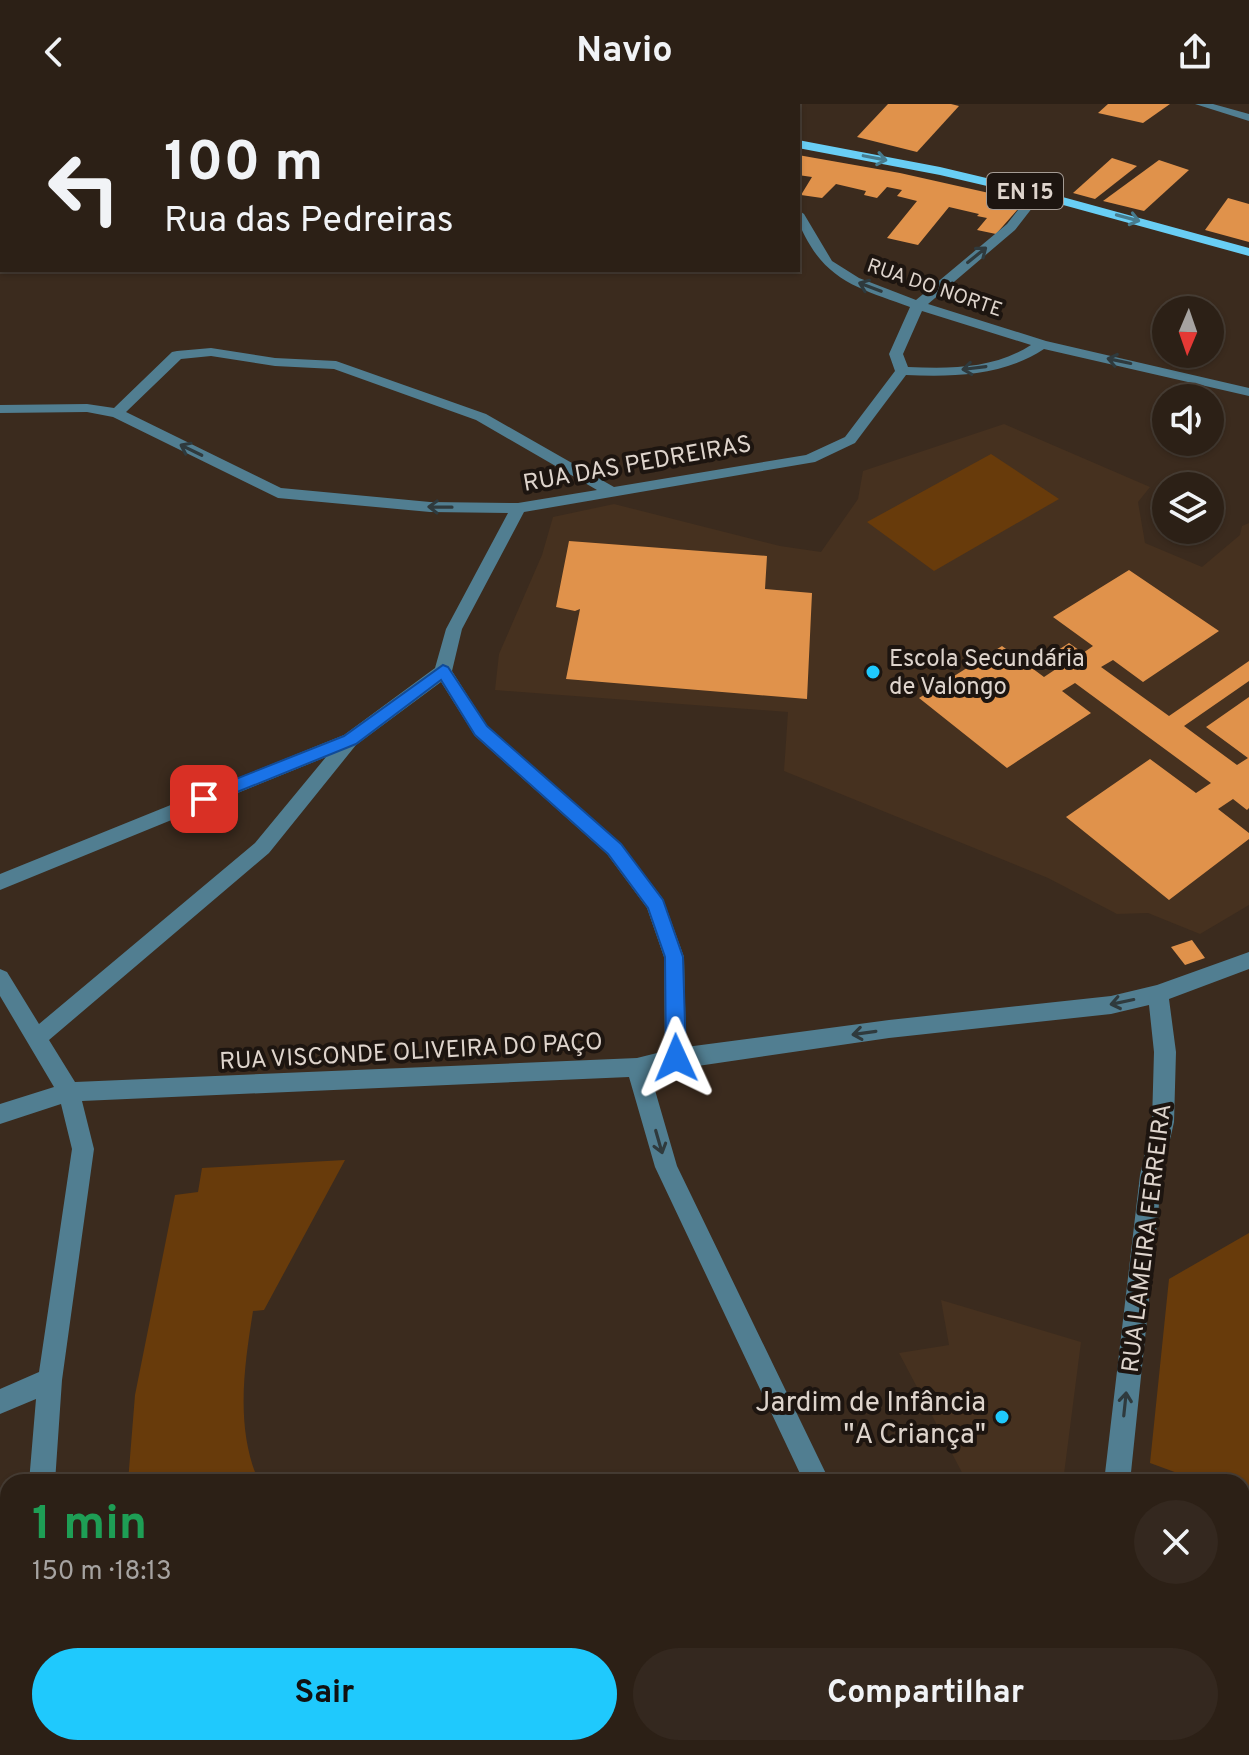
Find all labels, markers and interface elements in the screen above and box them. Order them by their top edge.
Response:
text: Navio [576,29,673,75]
icon: back [32,30,76,74]
icon: share [1173,30,1217,74]
text: 100 m [164,130,323,200]
icon: left [32,136,136,240]
one-way arrow [861,152,887,167]
road number: EN 15 [987,173,1063,209]
text: Rua das Pedreiras [164,199,454,245]
one-way arrow [1114,211,1140,226]
one-way arrow [966,246,987,264]
street label: RUA DO NORTE [863,254,1006,324]
one-way arrow [858,279,883,293]
north arrow [1152,296,1224,368]
map controls [1152,296,1224,544]
one-way arrow [1106,353,1132,368]
one-way arrow [962,361,987,376]
button: sound [1152,384,1224,456]
street label: RUA DAS PEDREIRAS [521,430,754,500]
one-way arrow [179,441,203,457]
button: layers [1152,472,1224,544]
one-way arrow [427,499,454,515]
place label: Escola Secundária de Valongo [889,645,1085,703]
marker: Escola Secundária de Valongo [864,663,882,681]
pin [170,765,238,833]
icon: arrive [182,777,226,821]
one-way arrow [1110,995,1135,1010]
position arrow [634,1016,718,1100]
one-way arrow [851,1025,878,1040]
street label: RUA VISCONDE OLIVEIRA DO PAÇO [219,1028,604,1078]
street label: RUA LAMEIRA FERREIRA [1117,1102,1179,1374]
one-way arrow [652,1128,667,1154]
place label: Jardim de Infância "A Criança" [755,1386,986,1454]
one-way arrow [1118,1392,1133,1418]
marker: Jardim de Infância "A Criança" [993,1408,1011,1426]
text: 1 min [32,1496,147,1556]
button: close [1134,1500,1218,1584]
text: 150 m · 18:13 [32,1556,172,1589]
button: Sair [32,1648,617,1740]
button: Compartilhar [633,1648,1218,1740]

